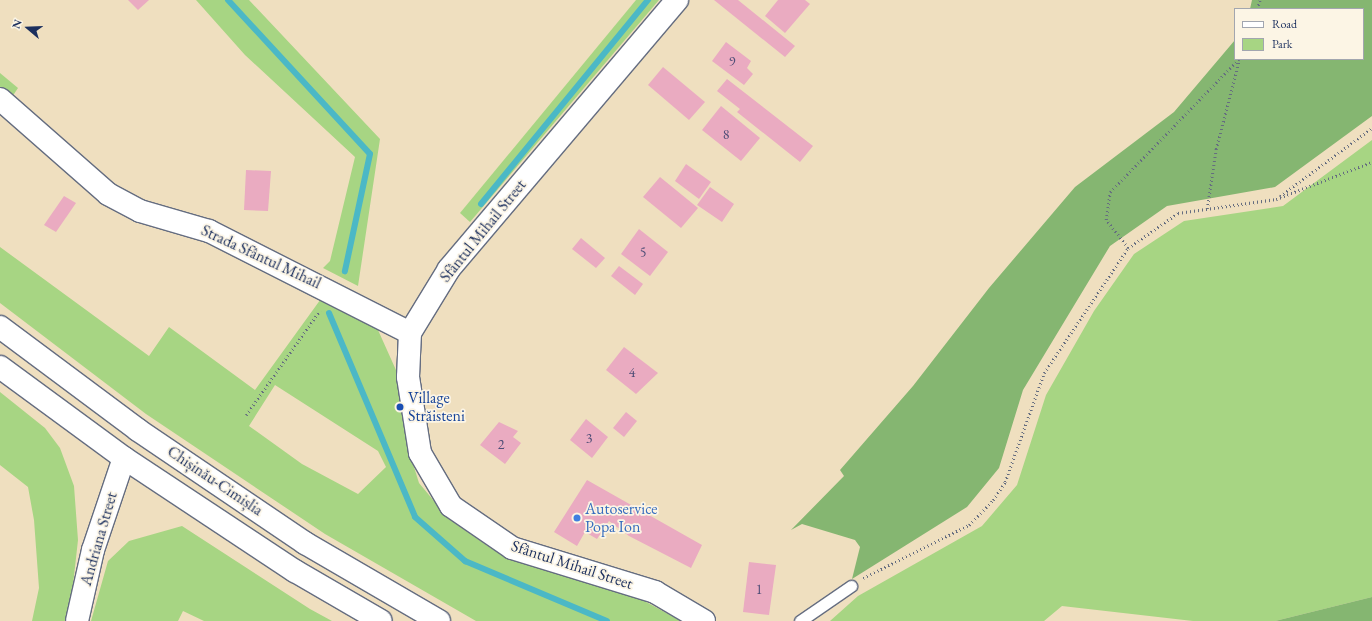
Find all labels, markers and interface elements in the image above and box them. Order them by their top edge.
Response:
north arrow [8,8,48,48]
legend [1234,8,1364,60]
text: Road [1272,16,1297,32]
text: N [9,18,25,31]
text: Park [1272,36,1292,52]
house number: 9 [729,53,735,69]
house number: 8 [723,126,729,142]
street label: Sfântul Mihail Street [436,176,530,286]
street label: Strada Sfântul Mihail [198,221,324,293]
house number: 5 [640,244,646,260]
house number: 4 [629,364,635,380]
place label: Village Străisteni [408,388,465,426]
marker: Village Străisteni [395,402,405,412]
house number: 3 [586,430,592,446]
house number: 2 [498,436,504,452]
street label: Chișinău-Cimișlia [164,442,266,520]
street label: Andriana Street [76,490,122,588]
place label: Autoservice Popa Ion [585,499,658,537]
marker: Autoservice Popa Ion [572,513,582,523]
street label: Sfântul Mihail Street [509,536,635,594]
house number: 1 [756,581,762,597]

